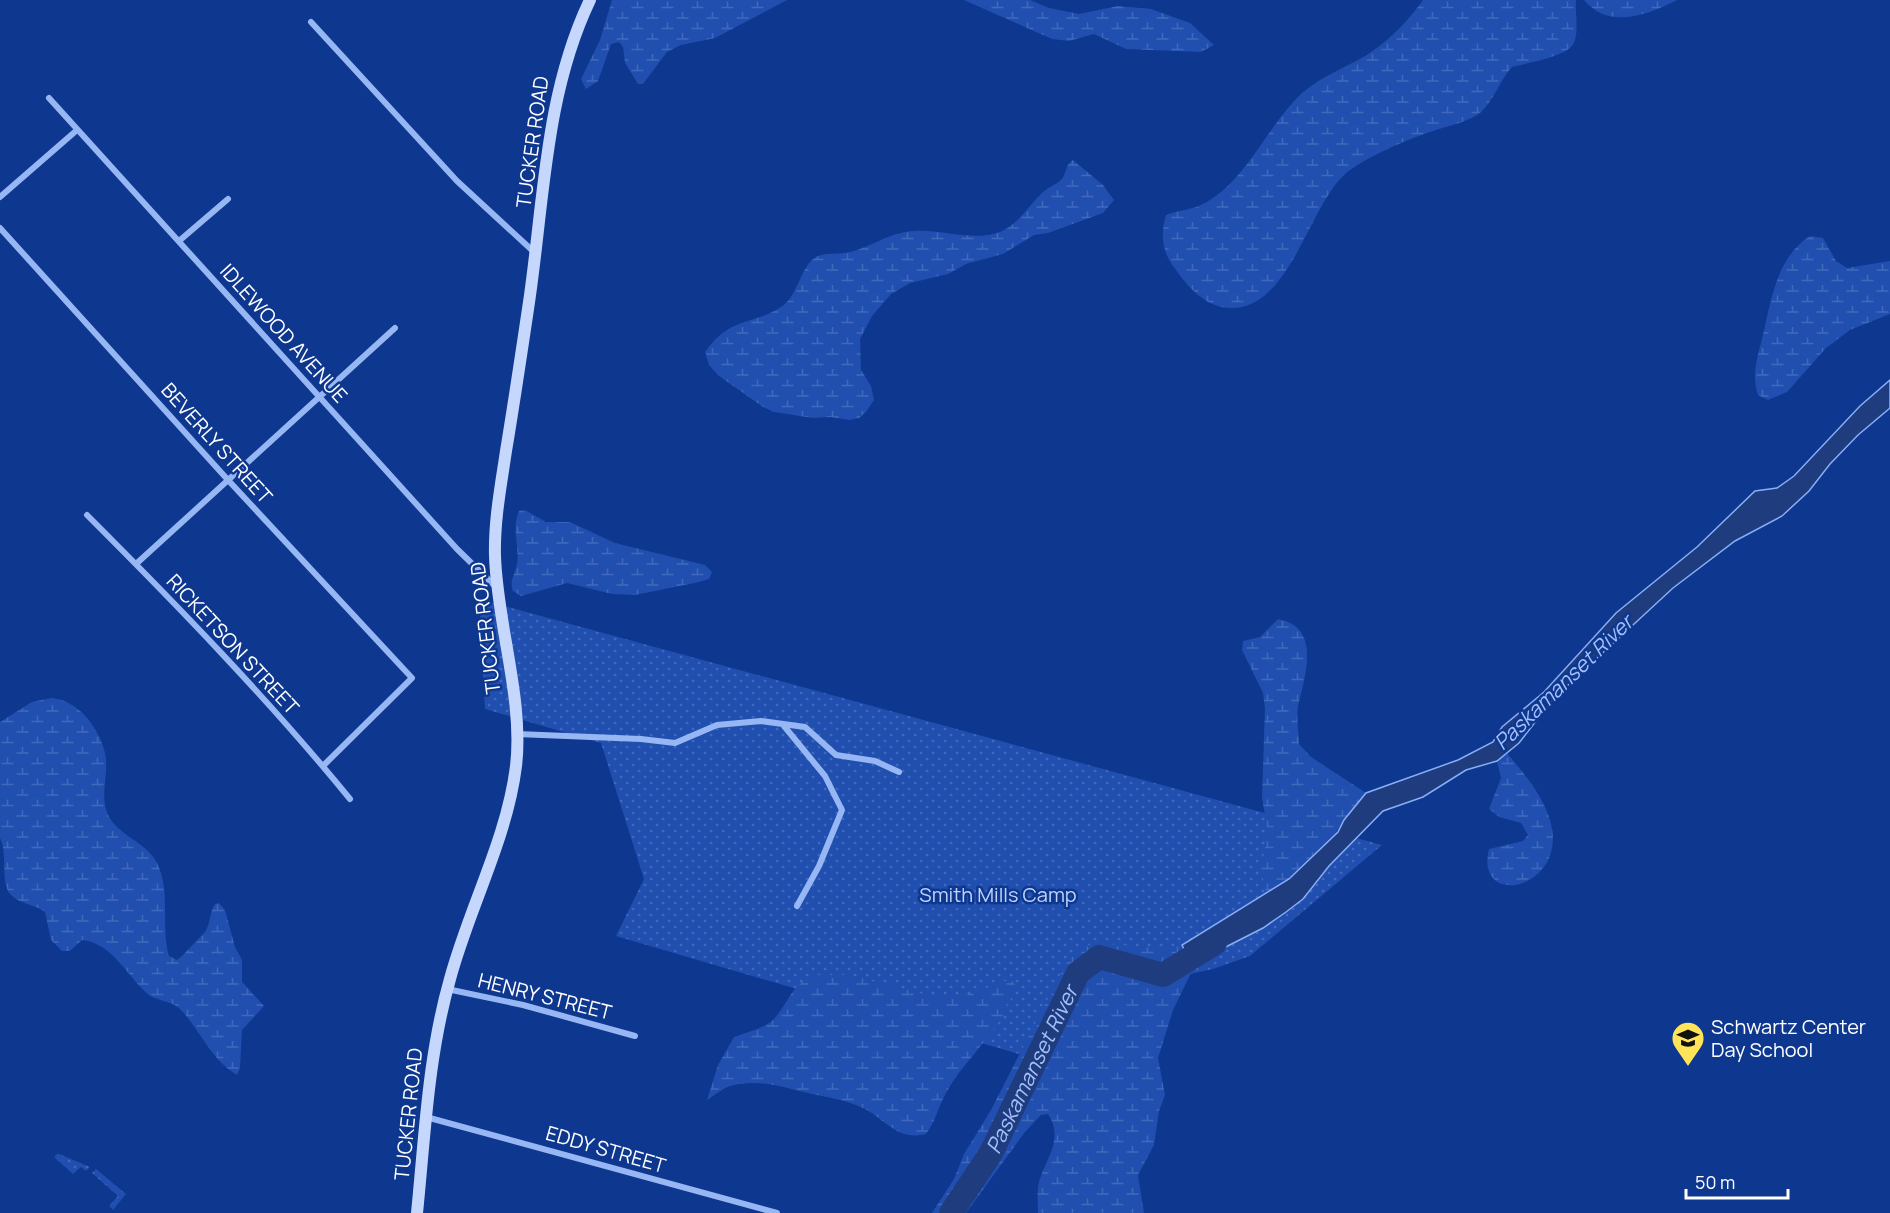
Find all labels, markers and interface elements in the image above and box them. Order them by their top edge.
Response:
street label: TUCKER ROAD [509,74,555,210]
street label: IDLEWOOD AVENUE [214,258,354,408]
street label: BEVERLY STREET [155,377,279,509]
street label: TUCKER ROAD [463,560,507,696]
street label: RICKETSON STREET [161,568,305,720]
water label: Paskamanset River [1487,607,1640,756]
park label: Smith Mills Camp [919,881,1077,908]
street label: HENRY STREET [475,966,615,1026]
water label: Paskamanset River [979,979,1085,1158]
place label: Schwartz Center Day School [1711,1013,1866,1063]
school or university icon: Schwartz Center Day School [1670,1020,1706,1067]
street label: TUCKER ROAD [388,1046,428,1182]
street label: EDDY STREET [543,1119,669,1179]
scale bar [1686,1162,1788,1200]
text: 50 m [1695,1170,1735,1194]

